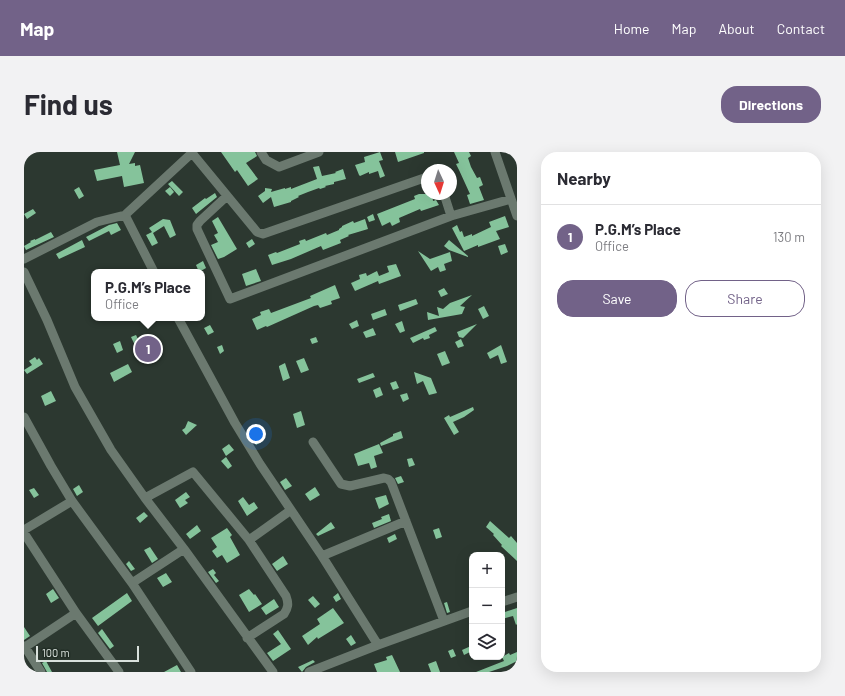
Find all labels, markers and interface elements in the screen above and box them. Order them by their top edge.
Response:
text: Map [20,17,54,40]
text: Home [614,20,650,37]
text: Map [672,20,696,37]
text: About [718,20,755,37]
text: Contact [777,20,825,37]
button: Directions [721,86,821,123]
text: Find us [24,87,113,121]
north arrow [421,164,457,200]
text: Nearby [557,168,611,188]
text: P.G.M’s Place [595,220,681,238]
text: 1 [568,229,572,245]
text: 130 m [773,229,805,245]
text: Office [595,238,629,254]
popup [91,269,205,321]
text: P.G.M’s Place [105,278,191,296]
button: Save [557,280,677,317]
button: Share [685,280,805,317]
text: Office [105,296,139,312]
pin: 1 [135,334,161,364]
your location [246,424,266,444]
map controls [469,552,505,660]
button: + [469,552,505,588]
button: − [469,588,505,624]
button: layers [469,624,505,660]
scale bar [36,644,139,663]
text: 100 m [42,646,70,659]

